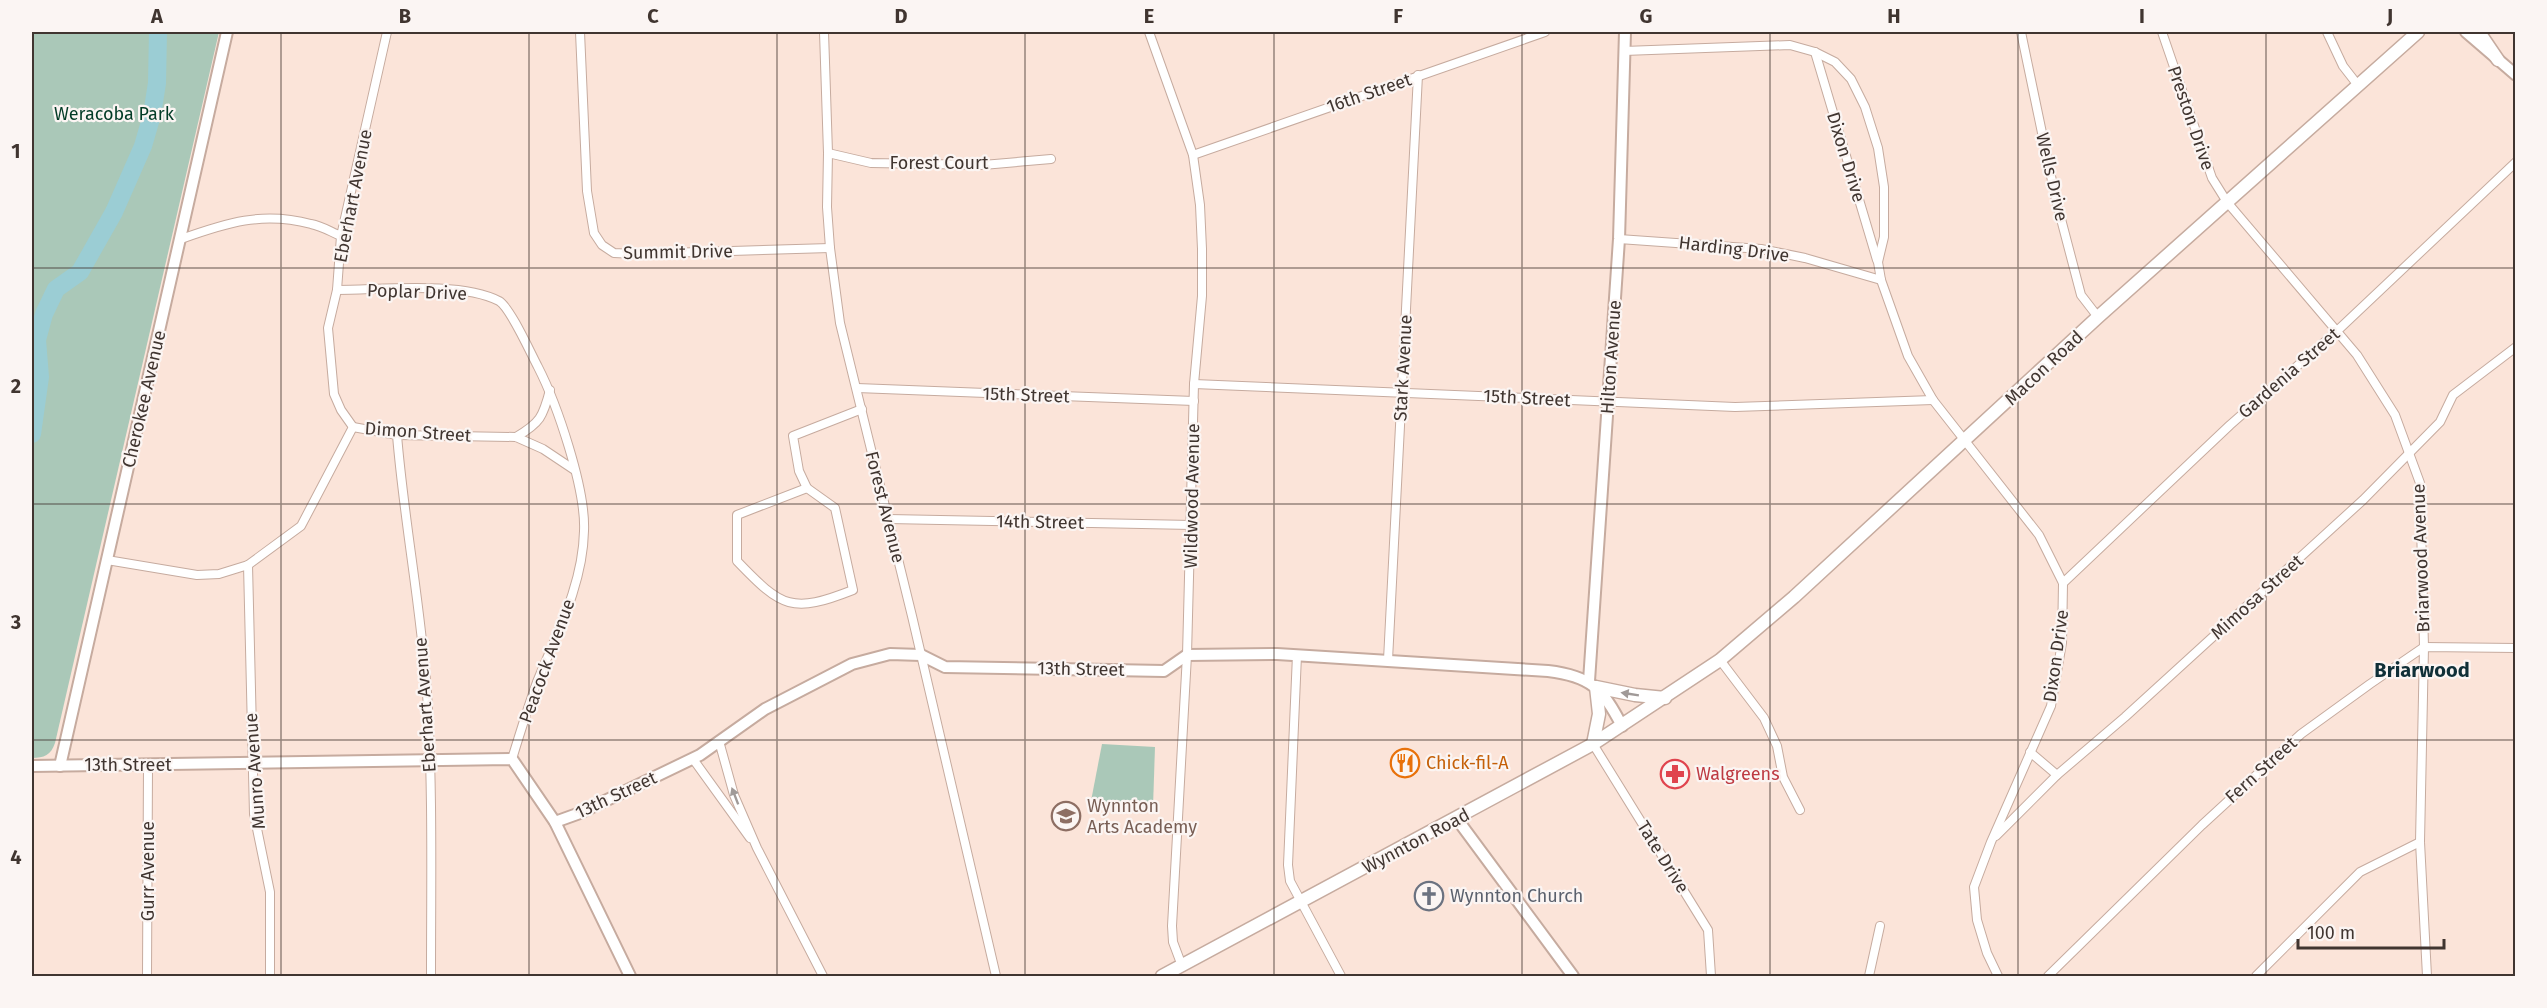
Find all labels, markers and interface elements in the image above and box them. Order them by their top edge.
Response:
text: A [150,4,164,28]
text: B [399,4,411,28]
text: C [647,4,659,28]
text: D [894,4,908,28]
text: E [1144,4,1154,28]
text: F [1393,4,1403,28]
text: G [1640,4,1652,28]
text: H [1887,4,1901,28]
text: I [2139,4,2145,28]
text: J [2386,4,2393,28]
street label: Preston Drive [2163,63,2219,173]
street label: 16th Street [1324,68,1415,118]
park label: Weracoba Park [54,103,175,125]
street label: Dixon Drive [1822,109,1870,205]
street label: Eberhart Avenue [329,127,377,265]
street label: Wells Drive [2031,130,2073,224]
text: 1 [11,139,21,163]
street label: Forest Court [890,152,989,174]
street label: Harding Drive [1677,231,1791,267]
street label: Summit Drive [623,240,733,264]
street label: Poplar Drive [367,279,467,305]
street label: Hilton Avenue [1596,299,1626,415]
street label: Stark Avenue [1389,314,1417,422]
street label: Gardenia Street [2234,323,2345,423]
street label: Macon Road [2000,326,2088,410]
street label: Cherokee Avenue [117,328,171,470]
text: 2 [11,374,21,398]
street label: 15th Street [982,382,1071,408]
street label: 15th Street [1483,385,1572,411]
street label: Dimon Street [364,417,473,447]
street label: Wildwood Avenue [1180,423,1204,569]
street label: Forest Avenue [860,449,910,565]
street label: Briarwood Avenue [2407,483,2435,633]
street label: 14th Street [996,510,1085,534]
street label: Mimosa Street [2206,549,2308,644]
street label: Peacock Avenue [514,596,580,726]
street label: Dixon Drive [2039,608,2073,704]
text: 3 [10,610,21,634]
street label: Eberhart Avenue [409,637,441,773]
street label: 13th Street [1037,657,1125,681]
district label: Briarwood [2374,658,2470,682]
one-way arrow [1621,690,1640,699]
street label: Munro Avenue [240,712,270,830]
street label: Fern Street [2221,732,2302,808]
restaurant icon: Chick-fil-A [1389,747,1421,779]
place label: Chick-fil-A [1426,752,1509,774]
street label: 13th Street [84,754,172,776]
pharmacy icon: Walgreens [1659,758,1691,790]
place label: Walgreens [1696,763,1780,785]
street label: 13th Street [572,766,661,823]
one-way arrow [730,787,740,805]
place label: Wynnton Arts Academy [1087,795,1197,838]
school or university icon: Wynnton Arts Academy [1050,800,1082,832]
street label: Wynnton Road [1359,803,1473,879]
street label: Tate Drive [1632,817,1694,897]
street label: Gurr Avenue [137,821,159,921]
text: 4 [10,845,22,869]
church icon: Wynnton Church [1413,880,1445,912]
place label: Wynnton Church [1450,885,1583,907]
scale bar [2298,912,2444,950]
text: 100 m [2307,922,2355,944]

